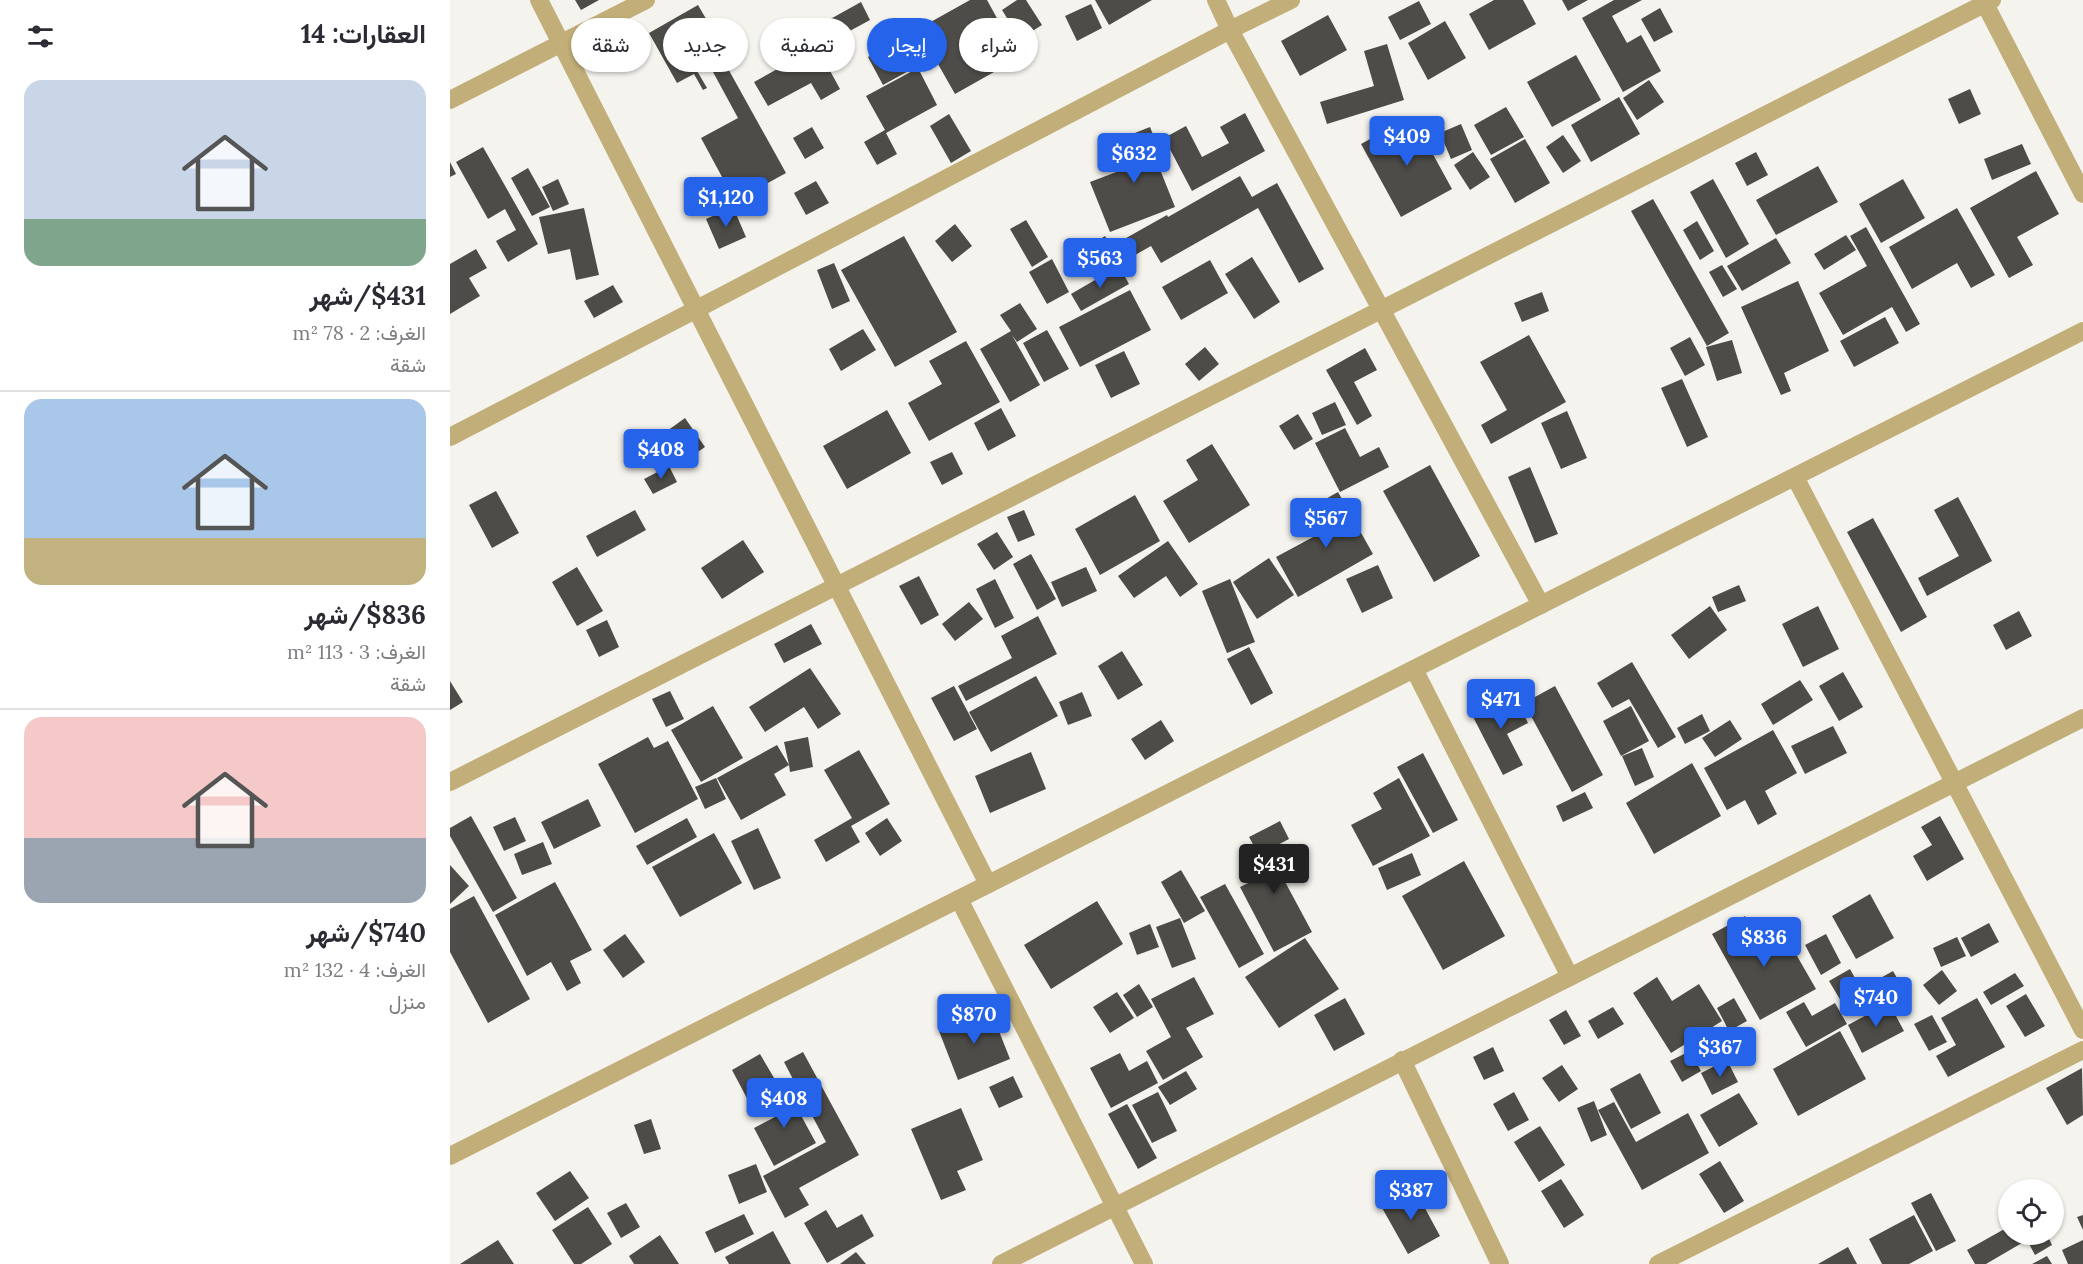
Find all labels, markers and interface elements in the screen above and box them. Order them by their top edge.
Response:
text: العقارات: 14 [301,17,426,50]
chip: شقة [571,18,651,72]
chip: جديد [663,18,748,72]
chip: تصفية [760,18,855,72]
chip: إيجار [867,18,947,72]
chip: شراء [959,18,1038,72]
icon: filters [24,20,57,53]
pin: $409 [1371,116,1443,167]
icon: home [171,119,279,227]
text: $409 [1384,123,1430,148]
pin: $632 [1098,133,1170,184]
text: $632 [1111,140,1157,165]
pin: $1,120 [677,177,775,228]
text: $1,120 [698,184,754,209]
pin: $563 [1064,238,1136,289]
text: $563 [1077,245,1123,270]
text: $431/شهر [309,279,426,312]
text: الغرف: 2 · 78 m² [293,320,426,345]
text: شقة [390,352,426,377]
pin: $408 [625,429,697,480]
text: $408 [638,436,684,461]
icon: home [171,438,279,546]
pin: $567 [1290,498,1362,549]
text: $567 [1304,505,1348,530]
text: $836/شهر [304,598,426,631]
text: الغرف: 3 · 113 m² [287,639,426,664]
text: شقة [390,671,426,696]
pin: $471 [1465,679,1537,730]
text: $471 [1481,686,1521,711]
icon: home [171,756,279,864]
pin: $431 [1238,844,1310,895]
text: $431 [1253,851,1295,876]
text: $740/شهر [306,916,426,949]
pin: $836 [1728,917,1800,968]
text: $836 [1741,924,1787,949]
text: الغرف: 4 · 132 m² [284,957,426,982]
pin: $740 [1840,977,1912,1028]
text: $740 [1854,984,1898,1009]
text: منزل [389,989,426,1014]
pin: $870 [938,994,1010,1045]
text: $870 [951,1001,997,1026]
pin: $367 [1684,1027,1756,1078]
text: $367 [1698,1034,1742,1059]
pin: $408 [748,1078,820,1129]
text: $408 [761,1085,807,1110]
pin: $387 [1375,1170,1447,1221]
text: $387 [1389,1177,1433,1202]
map controls [1998,1179,2064,1245]
button: locate [1998,1179,2064,1245]

